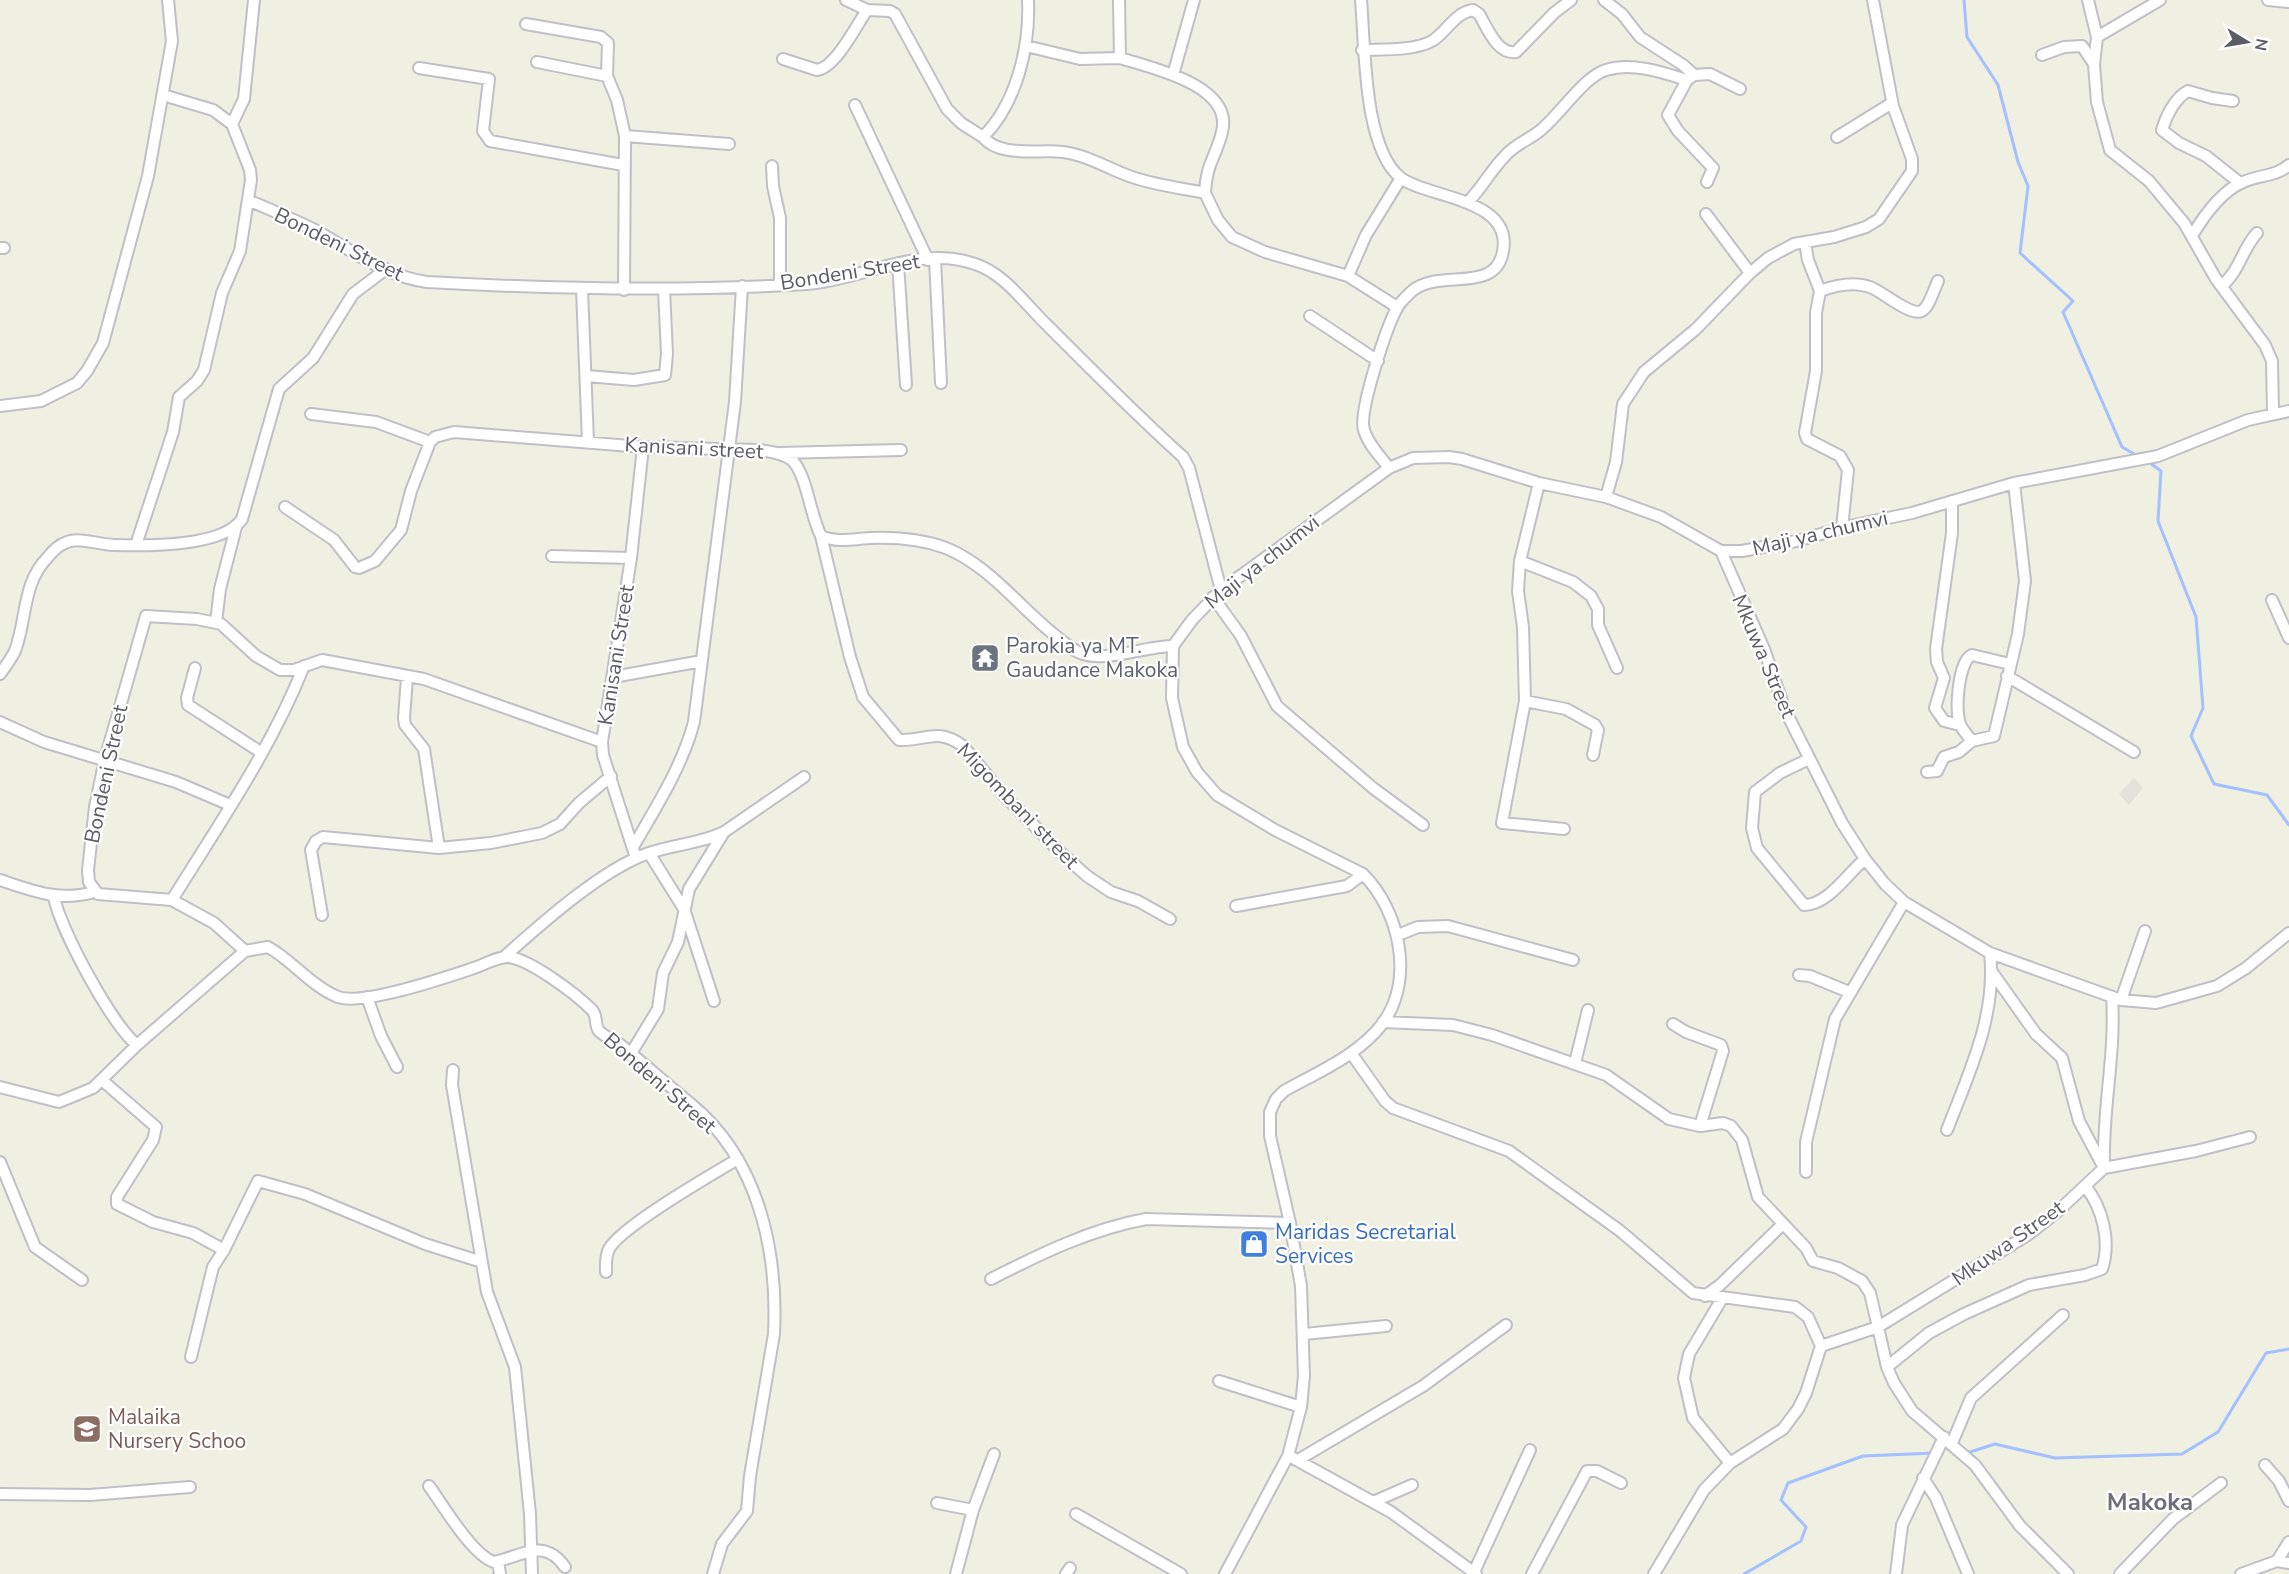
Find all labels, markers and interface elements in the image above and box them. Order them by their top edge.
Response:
north arrow [2217,12,2277,72]
text: N [2249,37,2273,53]
street label: Bondeni Street [270,201,409,288]
street label: Bondeni Street [778,247,922,297]
street label: Kanisani street [624,430,765,466]
street label: Maji ya chumvi [1749,504,1891,562]
street label: Maji ya chumvi [1199,508,1325,616]
street label: Kanisani Street [591,582,641,727]
street label: Mkuwa Street [1725,590,1803,723]
place label: Parokia ya MT. Gaudance Makoka [1006,632,1178,684]
temple icon: Parokia ya MT. Gaudance Makoka [969,642,1001,674]
street label: Bondeni Street [78,702,134,846]
street label: Migombani street [951,737,1086,875]
street label: Bondeni Street [598,1026,723,1140]
street label: Mkuwa Street [1946,1193,2070,1292]
place label: Maridas Secretarial Services [1275,1218,1457,1270]
shop icon: Maridas Secretarial Services [1238,1228,1270,1260]
place label: Malaika Nursery Schoo [108,1403,246,1455]
school or university icon: Malaika Nursery Schoo [71,1413,103,1445]
district label: Makoka [2107,1486,2193,1518]

